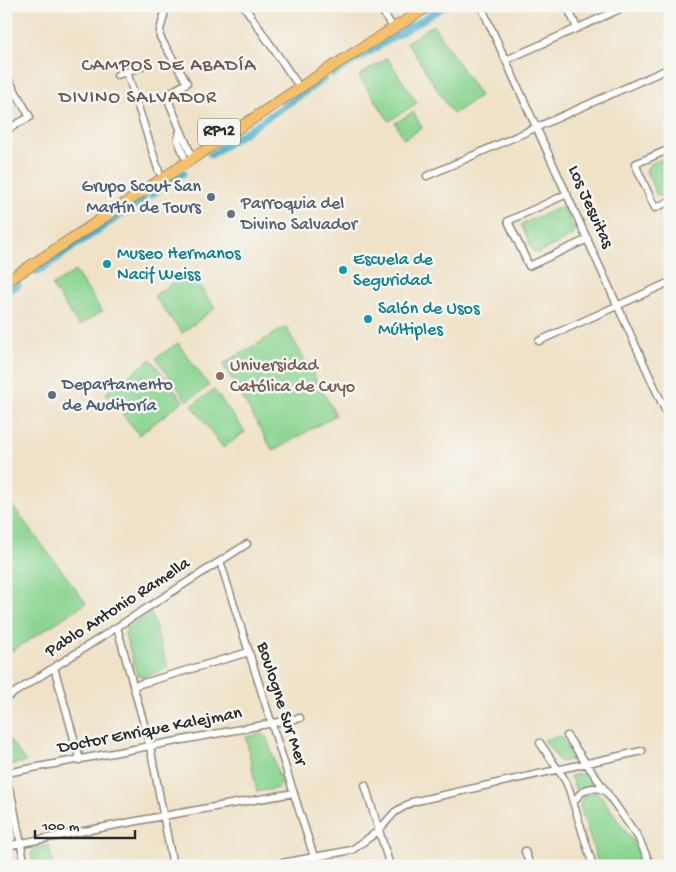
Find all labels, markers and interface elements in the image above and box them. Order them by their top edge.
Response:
district label: CAMPOS DE ABADÍA [82,55,257,78]
district label: DIVINO SALVADOR [57,87,217,110]
road number: RP12 [198,118,240,146]
street label: Los Jesuitas [562,162,618,253]
place label: Grupo Scout San Martín de Tours [82,177,202,219]
marker: Grupo Scout San Martín de Tours [205,191,217,203]
place label: Parroquia del Divino Salvador [240,194,359,236]
marker: Parroquia del Divino Salvador [225,208,237,220]
place label: Museo Hermanos Nacif Weiss [117,244,242,286]
place label: Escuela de Seguridad [353,250,433,292]
marker: Museo Hermanos Nacif Weiss [101,258,113,270]
marker: Escuela de Seguridad [337,264,349,276]
place label: Salón de Usos Múltiples [378,299,481,341]
marker: Salón de Usos Múltiples [362,313,374,325]
place label: Universidad Católica de Cuyo [230,356,355,398]
marker: Universidad Católica de Cuyo [214,370,226,382]
place label: Departamento de Auditoría [61,375,173,417]
marker: Departamento de Auditoría [46,389,58,401]
street label: Pablo Antonio Ramella [41,553,195,663]
street label: Boulogne Sur Mer [251,639,311,770]
street label: Doctor Enrique Kalejman [55,703,244,759]
scale bar [35,807,135,839]
text: 100 m [41,818,80,836]

